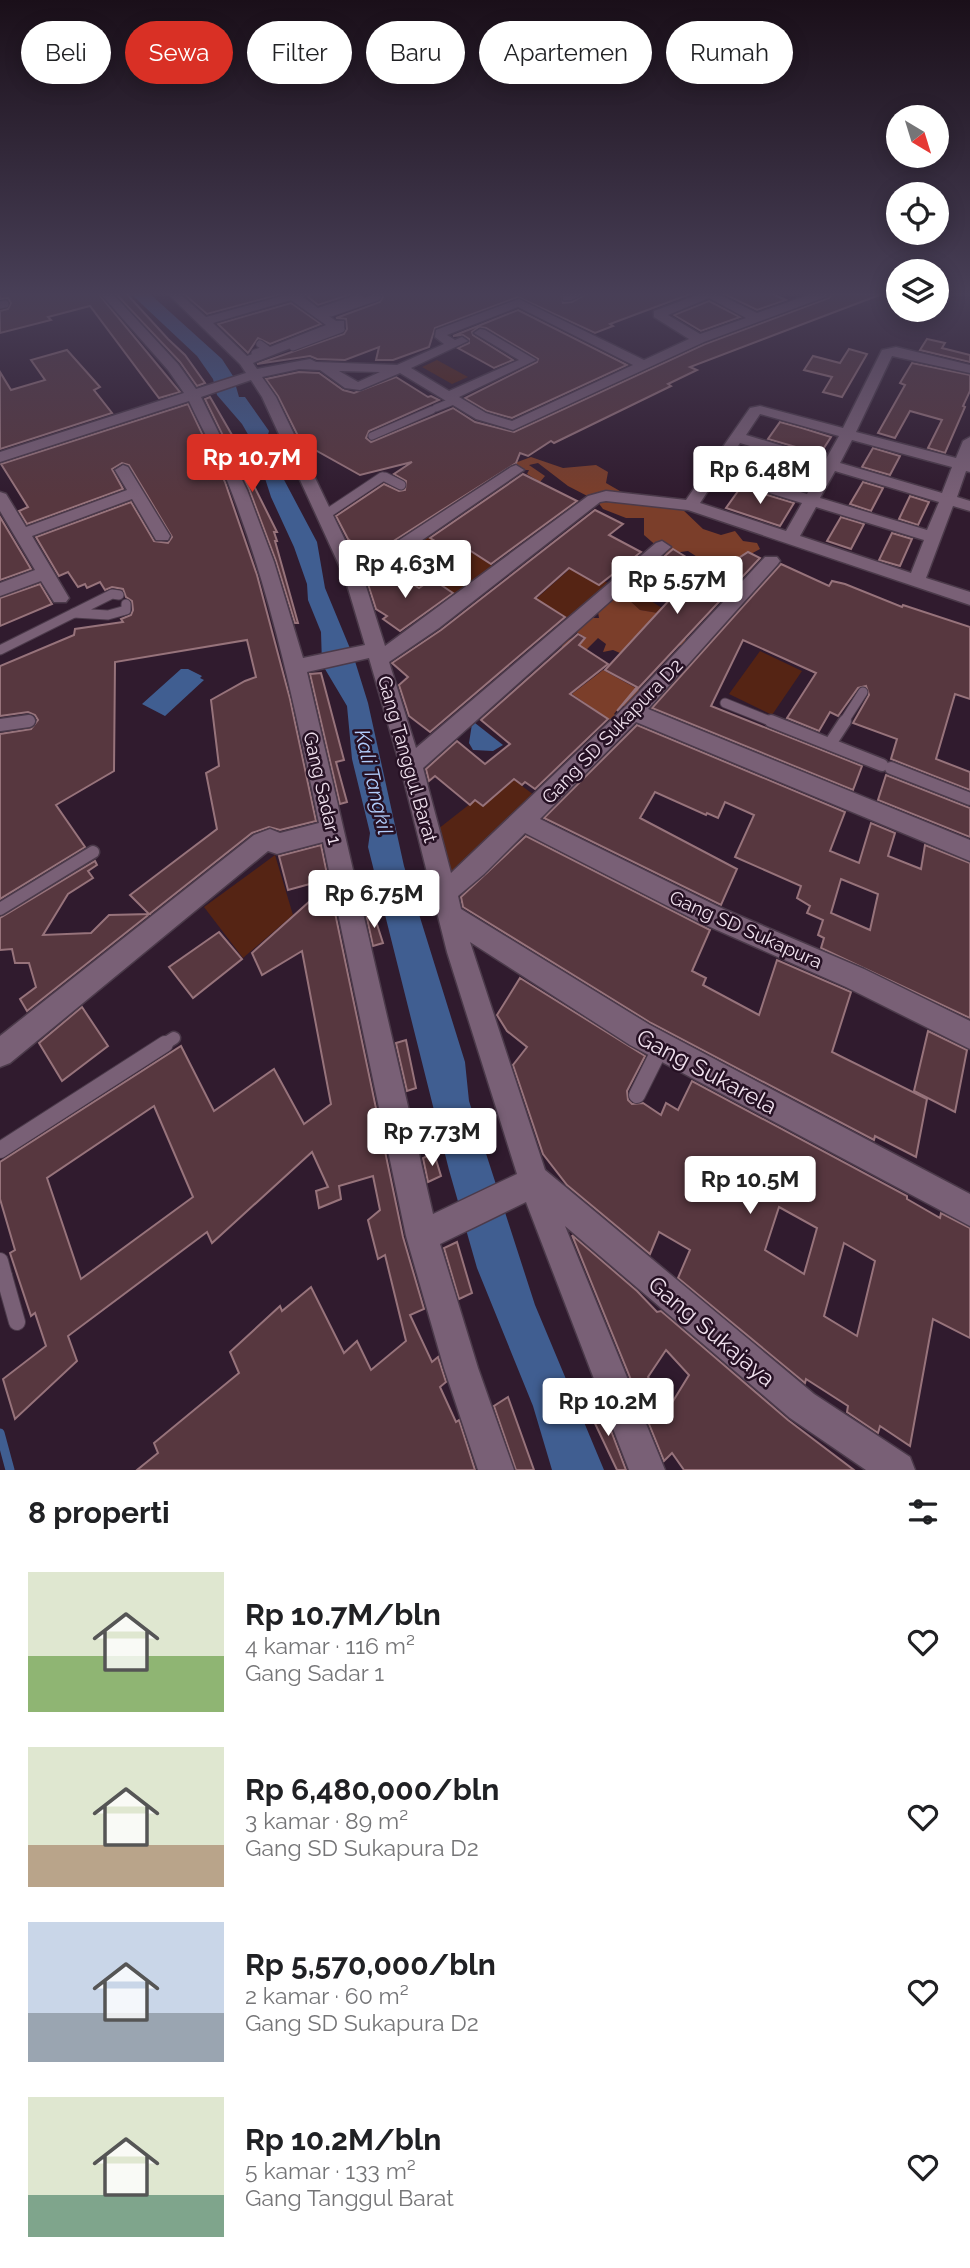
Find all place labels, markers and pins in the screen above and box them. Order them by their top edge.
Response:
pin: Rp 10.7M [180,434,324,494]
pin: Rp 6.48M [688,447,832,506]
pin: Rp 4.63M [333,540,477,600]
pin: Rp 5.57M [605,556,749,616]
pin: Rp 6.75M [302,870,446,930]
pin: Rp 7.73M [360,1108,504,1168]
pin: Rp 10.5M [678,1156,822,1216]
pin: Rp 10.2M [536,1378,680,1438]

